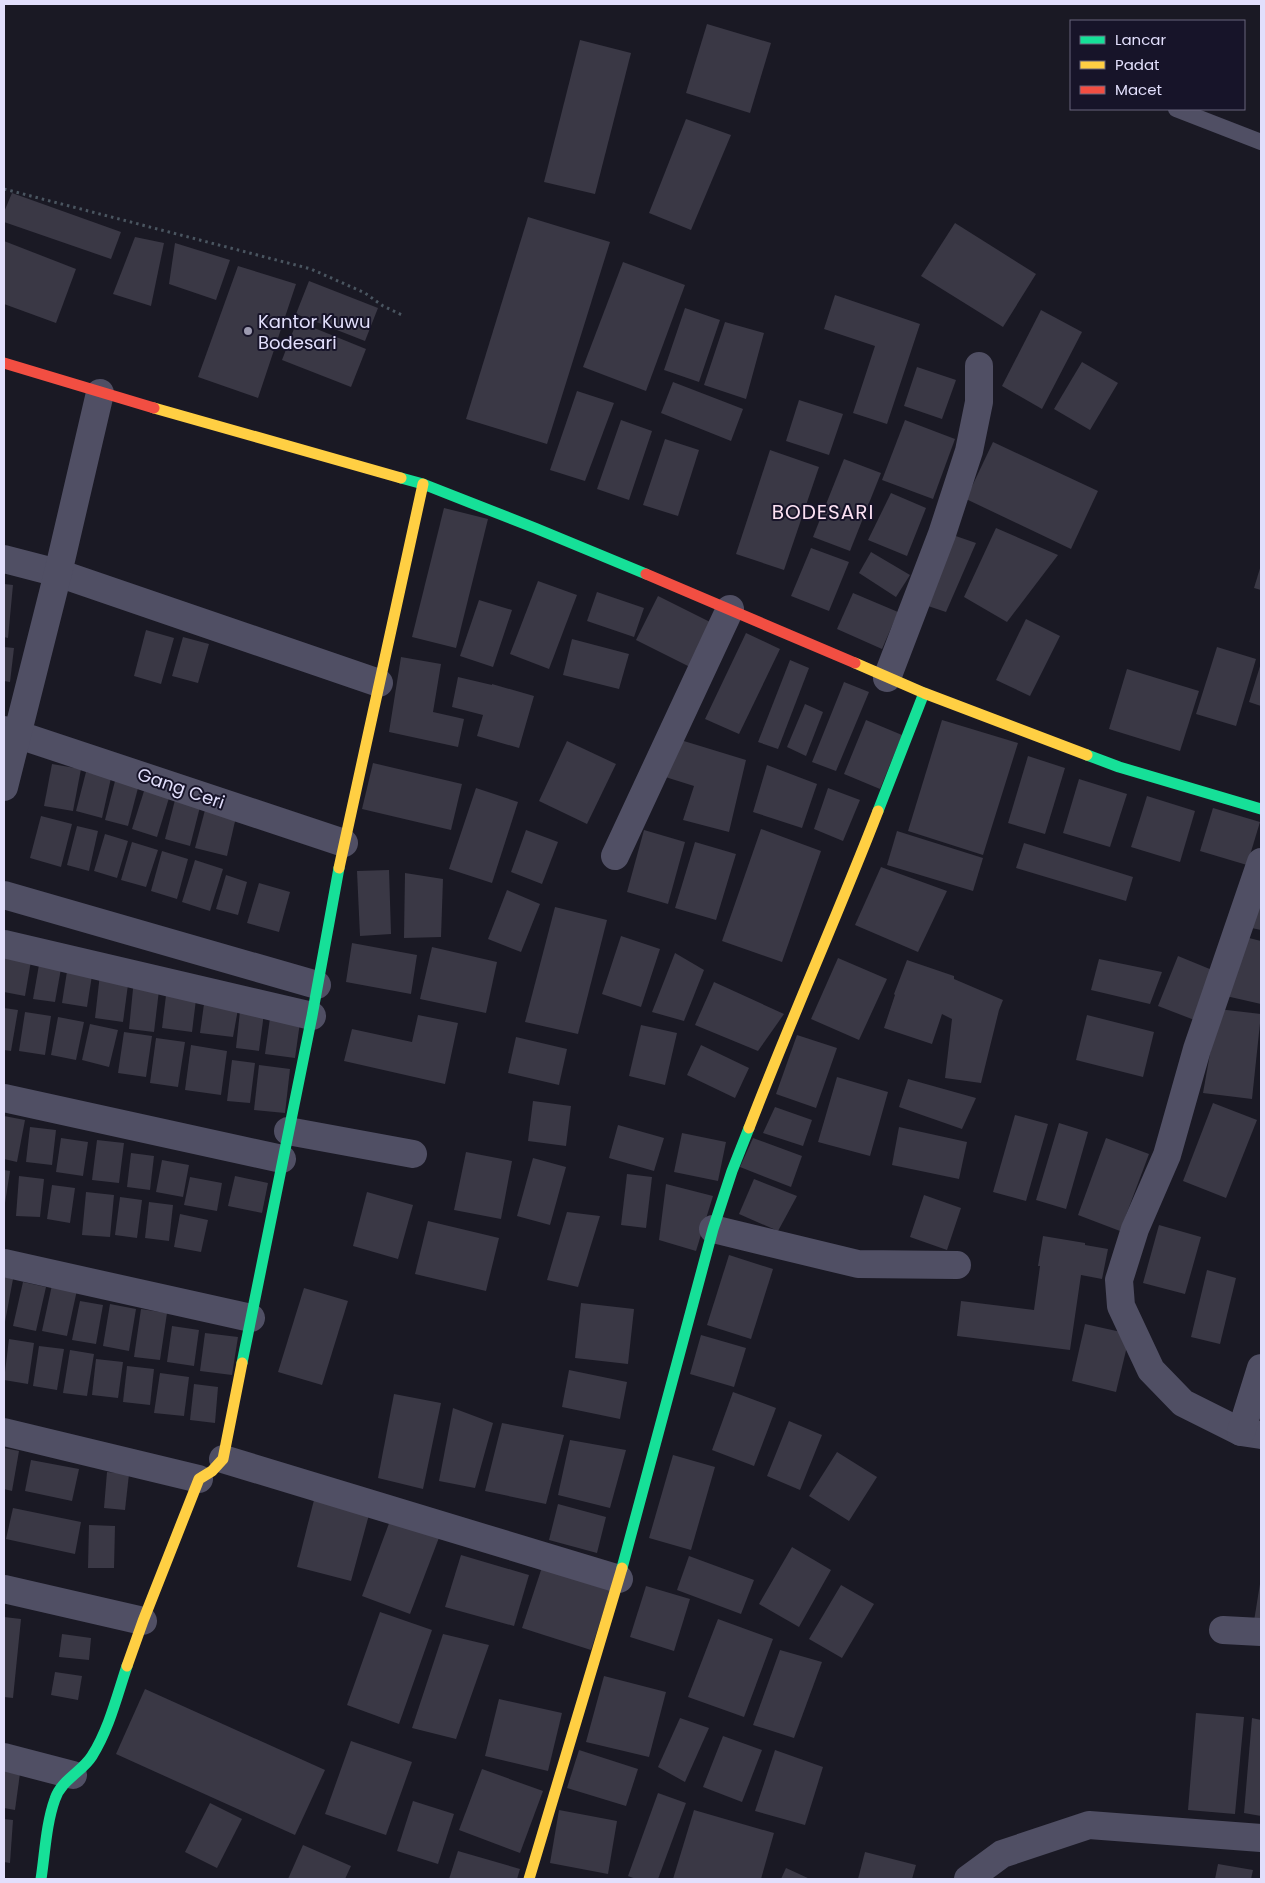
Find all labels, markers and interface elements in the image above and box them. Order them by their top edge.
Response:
legend [1070,20,1245,110]
text: Lancar [1115,29,1166,50]
text: Padat [1115,54,1160,75]
text: Macet [1115,79,1162,100]
place label: Kantor Kuwu Bodesari [258,309,371,355]
marker: Kantor Kuwu Bodesari [242,325,254,337]
district label: BODESARI [772,498,874,526]
street label: Gang Ceri [134,761,228,815]

